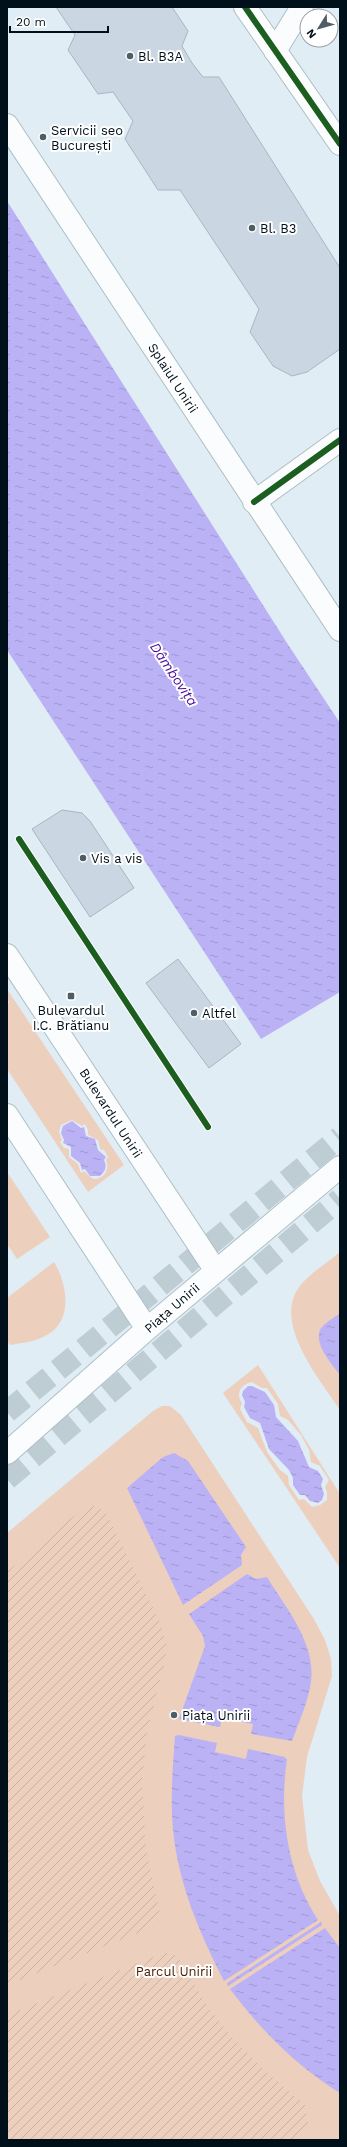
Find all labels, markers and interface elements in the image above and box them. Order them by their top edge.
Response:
scale bar [10,8,108,34]
north arrow [299,8,339,48]
text: 20 m [16,15,46,29]
text: N [304,27,319,41]
place label: Bl. B3A [138,49,183,64]
marker: Bl. B3A [125,51,135,61]
place label: Servicii seo București [51,123,123,154]
marker: Servicii seo București [38,132,48,142]
place label: Bl. B3 [260,221,296,236]
marker: Bl. B3 [247,223,257,233]
street label: Splaiul Unirii [145,340,201,416]
water label: Dâmbovița [147,639,201,709]
place label: Vis a vis [91,851,143,866]
marker: Vis a vis [78,853,88,863]
marker: Bulevardul I.C. Brătianu [66,991,76,1001]
place label: Bulevardul I.C. Brătianu [33,1003,109,1033]
place label: Altfel [202,1006,236,1021]
marker: Altfel [189,1008,199,1018]
street label: Bulevardul Unirii [76,1065,146,1161]
street label: Piața Unirii [141,1280,203,1337]
place label: Piața Unirii [182,1708,250,1724]
marker: Piața Unirii [169,1710,179,1720]
park label: Parcul Unirii [136,1964,212,1979]

